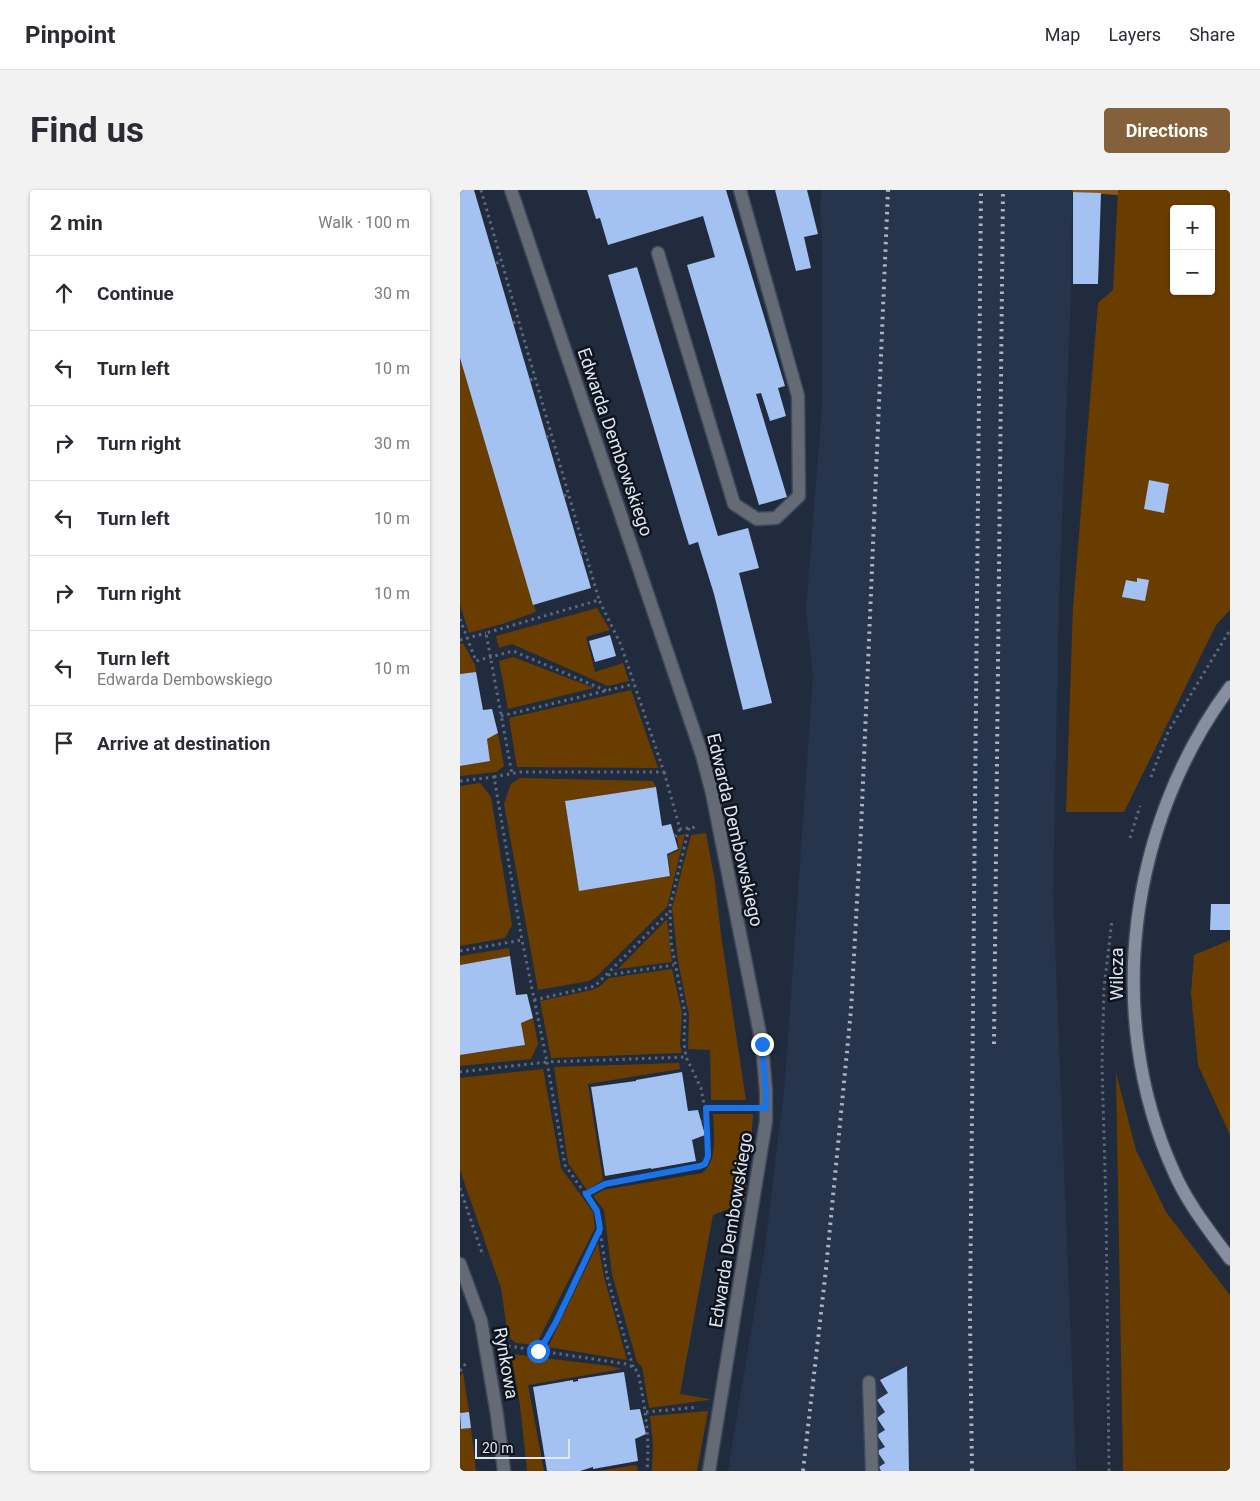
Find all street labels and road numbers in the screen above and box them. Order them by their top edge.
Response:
street label: Edwarda Dembowskiego [573,345,658,539]
street label: Edwarda Dembowskiego [703,731,768,929]
street label: Wilcza [1106,948,1127,1000]
street label: Edwarda Dembowskiego [705,1131,756,1329]
street label: Rynkowa [490,1326,523,1400]

